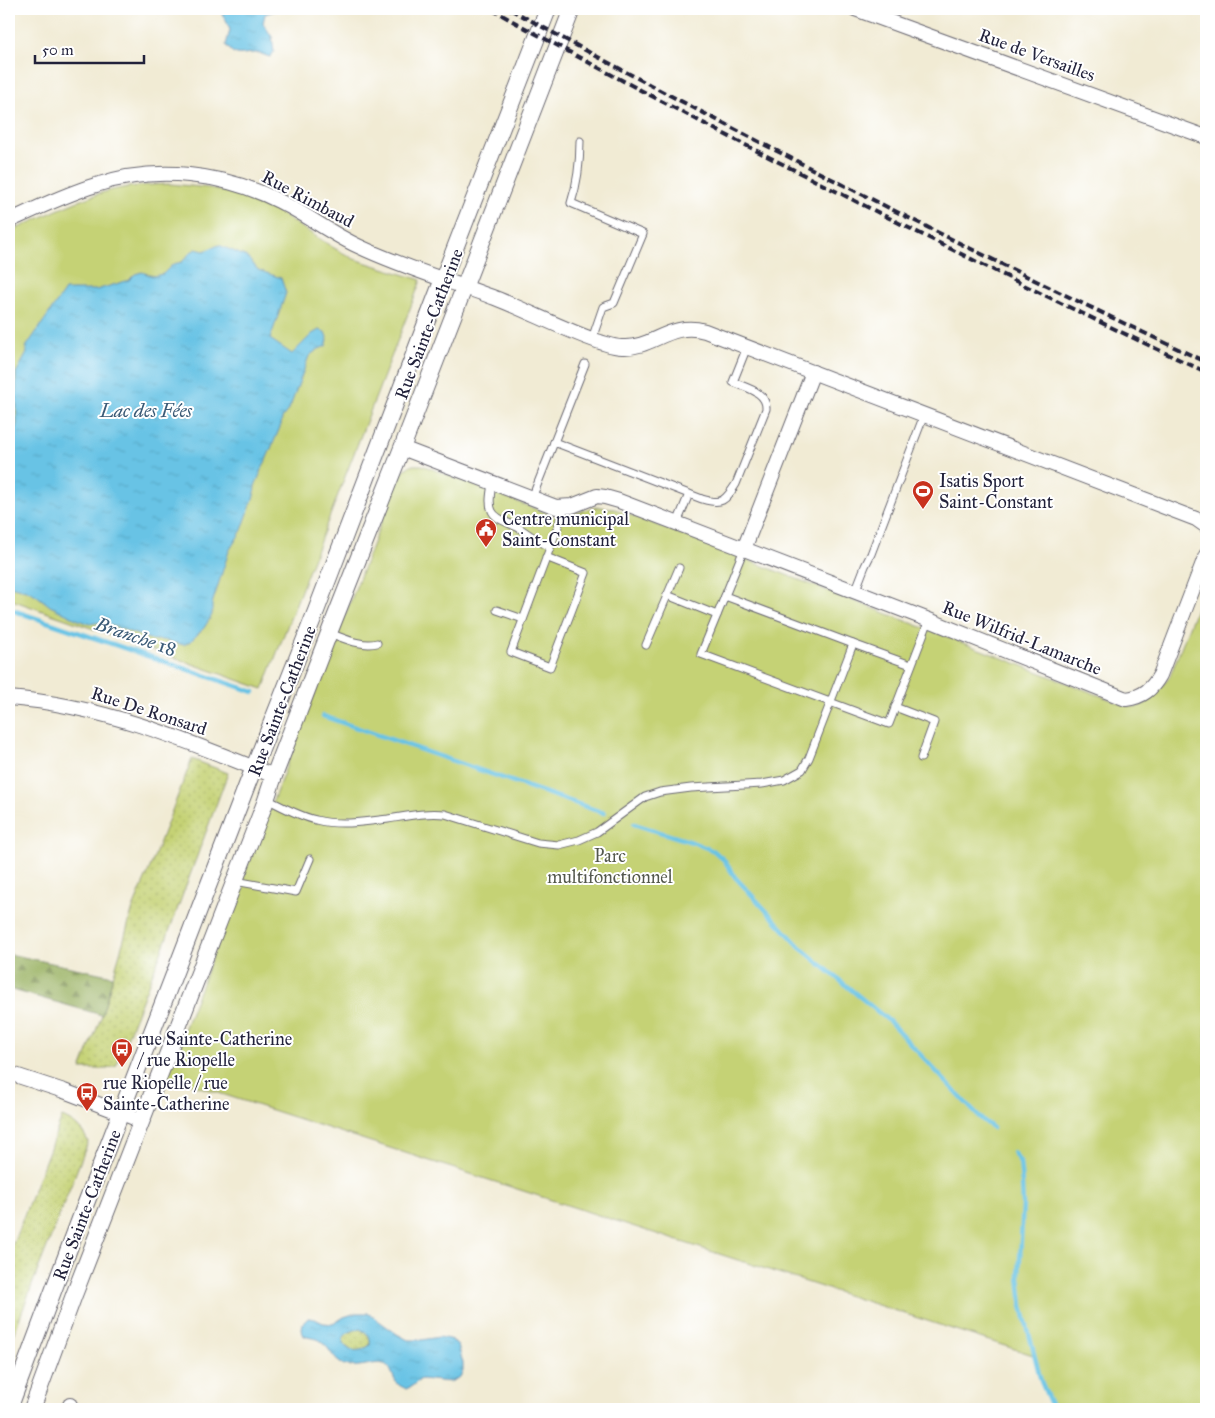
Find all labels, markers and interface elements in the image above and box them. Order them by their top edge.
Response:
street label: Rue de Versailles [976,24,1098,86]
scale bar [35,32,144,64]
text: 50 m [42,41,74,59]
street label: Rue Rimbaud [258,166,358,232]
street label: Rue Sainte-Catherine [390,245,468,403]
water label: Lac des Fées [99,399,193,422]
place label: Isatis Sport Saint-Constant [939,470,1054,513]
sports icon: Isatis Sport Saint-Constant [911,479,935,510]
place label: Centre municipal Saint-Constant [502,508,629,551]
public building icon: Centre municipal Saint-Constant [474,517,498,548]
street label: Rue Wilfrid-Lamarche [939,596,1105,680]
water label: Branche 18 [91,612,179,661]
street label: Rue Sainte-Catherine [243,622,321,780]
street label: Rue De Ronsard [88,682,210,740]
park label: Parc multifonctionnel [547,845,673,888]
place label: rue Sainte-Catherine / rue Riopelle [136,1028,292,1071]
bus stop icon: rue Sainte-Catherine / rue Riopelle [110,1037,134,1068]
place label: rue Riopelle / rue Sainte-Catherine [103,1072,229,1115]
bus stop icon: rue Riopelle / rue Sainte-Catherine [75,1081,99,1112]
street label: Rue Sainte-Catherine [48,1126,126,1284]

